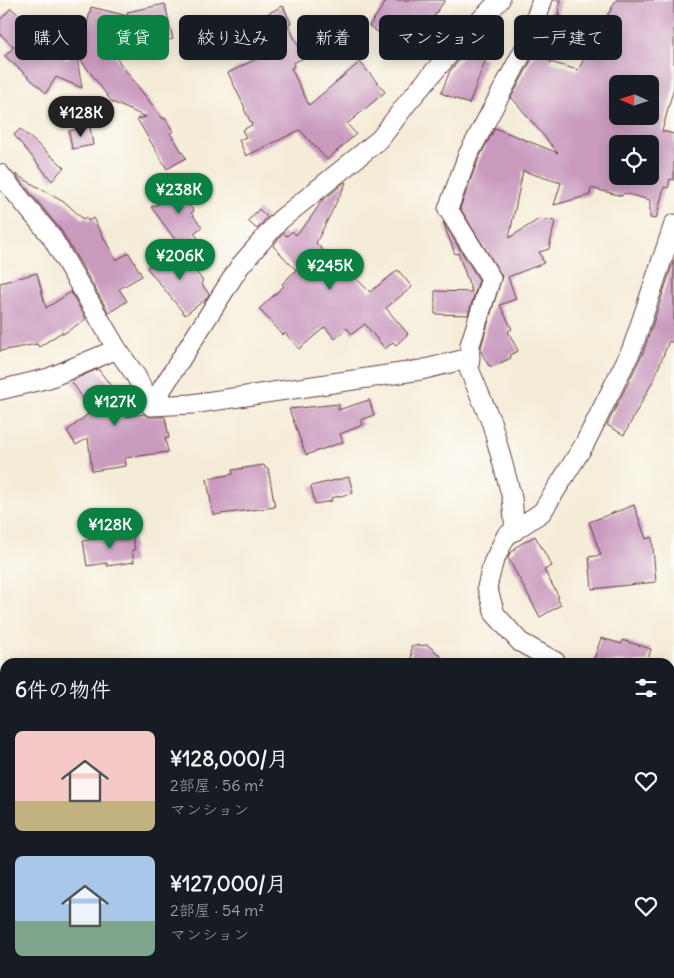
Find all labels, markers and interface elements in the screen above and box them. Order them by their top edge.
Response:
chip: 購入 [15,15,87,60]
chip: 賃貸 [97,15,169,60]
chip: 絞り込み [179,15,287,60]
chip: 新着 [297,15,369,60]
chip: マンション [379,15,504,60]
chip: 一戸建て [514,15,622,60]
north arrow [609,75,659,125]
map controls [609,75,659,185]
pin: ¥128K [46,96,116,138]
text: ¥128K [59,102,103,122]
button: locate [609,135,659,185]
pin: ¥238K [144,172,214,215]
text: ¥238K [156,179,202,199]
pin: ¥206K [145,238,215,281]
text: ¥206K [156,245,204,265]
pin: ¥245K [295,248,365,291]
text: ¥245K [307,255,353,275]
pin: ¥127K [80,384,150,427]
text: ¥127K [94,391,136,411]
pin: ¥128K [75,508,145,550]
text: ¥128K [88,514,132,534]
icon: filters [632,674,660,702]
text: 6件の物件 [15,676,111,703]
text: ¥128,000/月 [170,745,288,772]
icon: home [55,751,115,811]
icon: heart [632,767,660,795]
text: 2部屋 · 56 m² [170,775,264,795]
text: マンション [170,799,249,819]
text: ¥127,000/月 [170,870,287,897]
icon: home [55,876,115,936]
icon: heart [632,892,660,920]
text: 2部屋 · 54 m² [170,900,264,920]
text: マンション [170,924,249,944]

